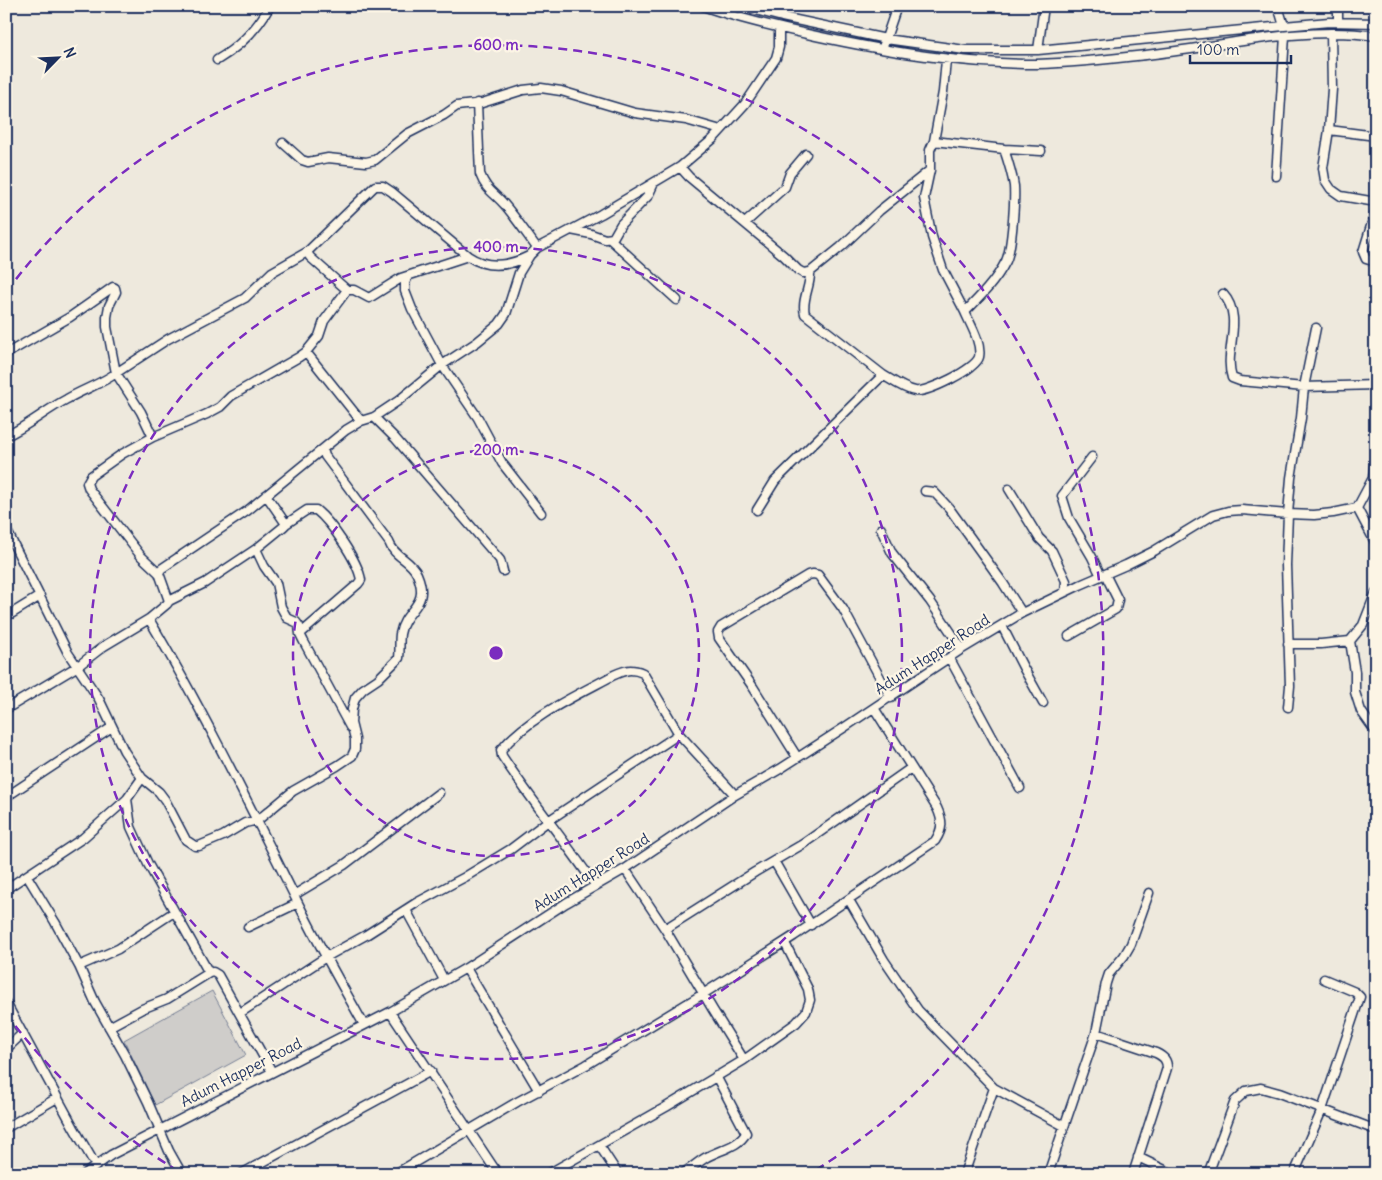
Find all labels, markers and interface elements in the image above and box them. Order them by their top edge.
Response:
north arrow [32,32,82,82]
scale bar [1190,32,1291,64]
text: 600 m [473,35,519,54]
text: 100 m [1197,40,1239,59]
text: N [60,45,80,61]
text: 400 m [473,237,519,256]
text: 200 m [474,440,518,459]
street label: Adum Happer Road [871,610,993,698]
centre of rings [487,644,505,662]
street label: Adum Happer Road [529,829,653,915]
street label: Adum Happer Road [177,1033,305,1111]

